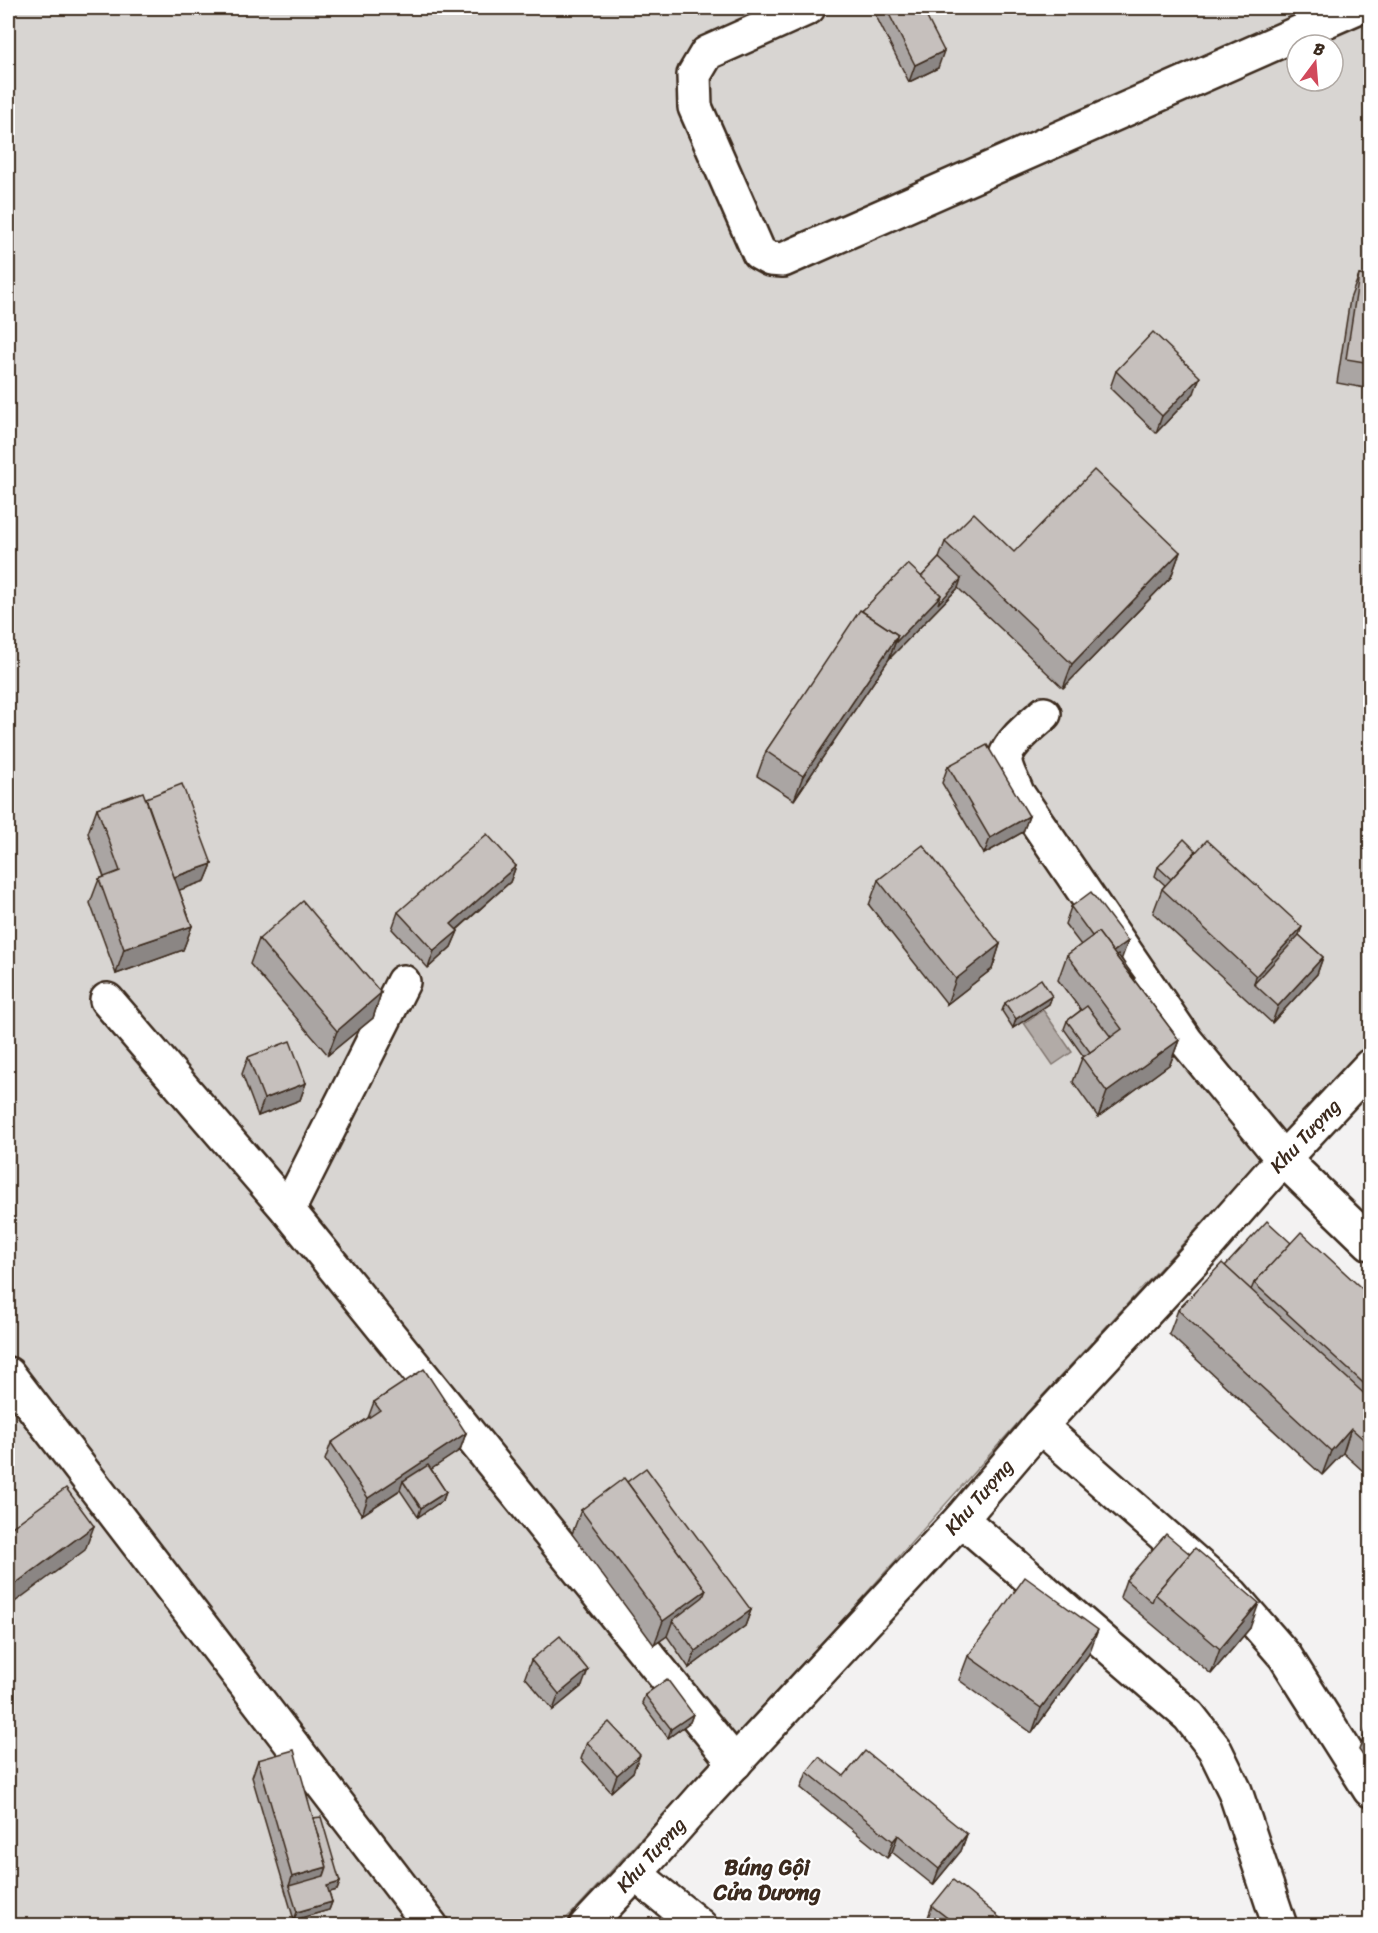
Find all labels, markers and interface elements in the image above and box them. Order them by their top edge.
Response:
north arrow [1285,33,1345,93]
text: B [1310,34,1329,65]
street label: Khu Tượng [1261,1090,1349,1182]
street label: Khu Tượng [935,1451,1023,1543]
street label: Khu Tượng [607,1809,695,1901]
district label: Búng Gội Cửa Dương [712,1848,821,1912]

